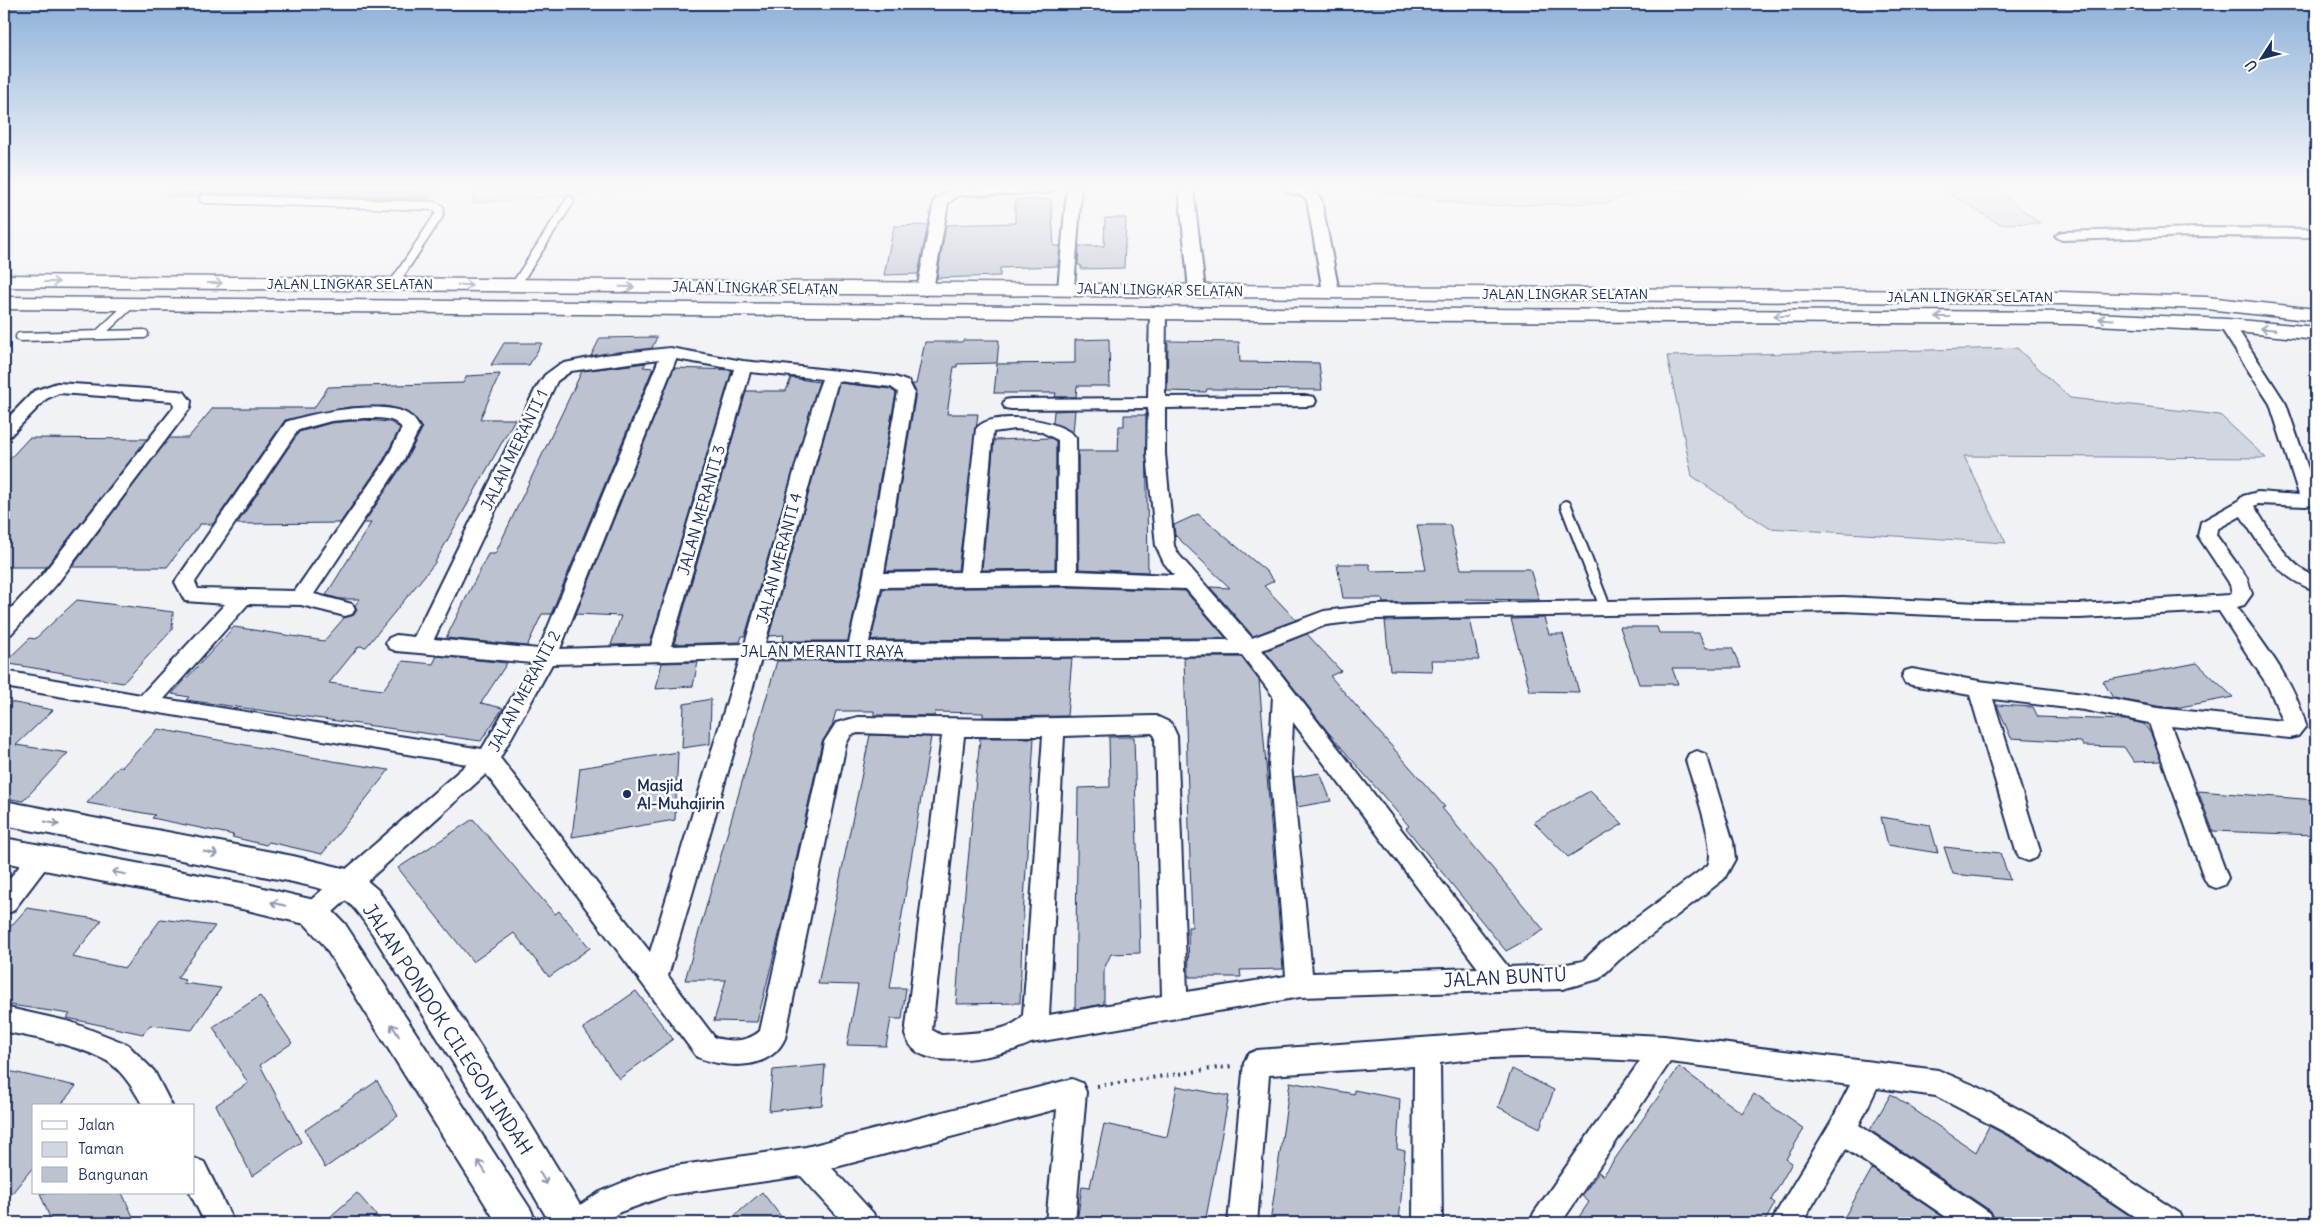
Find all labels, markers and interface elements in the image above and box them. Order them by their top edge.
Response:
north arrow [2238,32,2288,82]
text: U [2241,56,2262,75]
street label: JALAN LINGKAR SELATAN [267,275,433,293]
one-way arrow [44,277,60,287]
one-way arrow [206,278,223,288]
street label: JALAN LINGKAR SELATAN [672,278,838,298]
one-way arrow [456,280,473,290]
street label: JALAN LINGKAR SELATAN [1077,280,1243,300]
one-way arrow [619,282,635,292]
street label: JALAN LINGKAR SELATAN [1482,285,1648,303]
street label: JALAN LINGKAR SELATAN [1887,288,2053,306]
one-way arrow [1773,311,1789,321]
one-way arrow [1935,312,1952,322]
one-way arrow [2098,315,2114,324]
one-way arrow [2260,324,2276,334]
street label: JALAN MERANTI 1 [476,386,552,514]
street label: JALAN MERANTI 3 [673,443,729,577]
street label: JALAN MERANTI 4 [752,490,806,626]
street label: JALAN MERANTI 2 [484,627,564,755]
street label: JALAN MERANTI RAYA [740,641,904,661]
place label: Masjid Al-Muhajirin [637,775,725,813]
marker: Masjid Al-Muhajirin [621,788,633,800]
one-way arrow [43,818,59,828]
one-way arrow [203,849,219,859]
one-way arrow [111,867,127,877]
one-way arrow [271,899,287,908]
street label: JALAN PONDOK CILEGON INDAH [358,899,538,1159]
street label: JALAN BUNTU [1443,962,1567,992]
one-way arrow [390,1024,400,1038]
legend [32,1104,195,1194]
text: Jalan [78,1115,115,1134]
text: Taman [78,1139,124,1158]
one-way arrow [477,1161,487,1175]
text: Bangunan [78,1165,148,1184]
one-way arrow [538,1170,548,1184]

